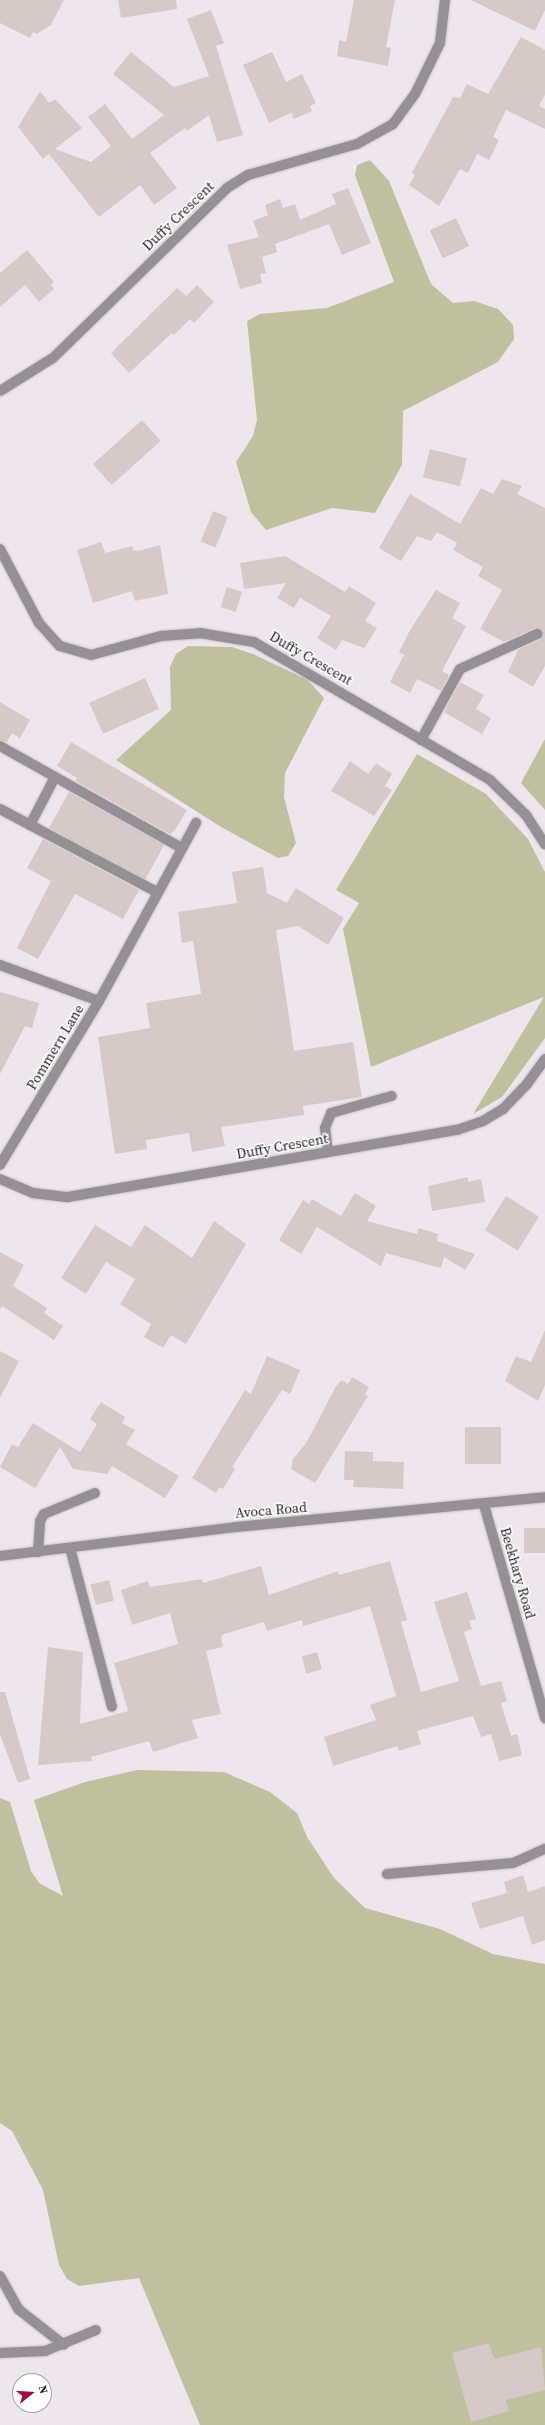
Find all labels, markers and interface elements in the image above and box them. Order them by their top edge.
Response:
street label: Duffy Crescent [139,178,217,254]
street label: Duffy Crescent [267,628,355,688]
street label: Pommern Lane [23,1001,87,1093]
street label: Duffy Crescent [235,1130,329,1162]
street label: Avoca Road [234,1498,308,1522]
street label: Beekhary Road [497,1525,539,1621]
north arrow [12,2373,52,2413]
text: N [35,2384,51,2396]

